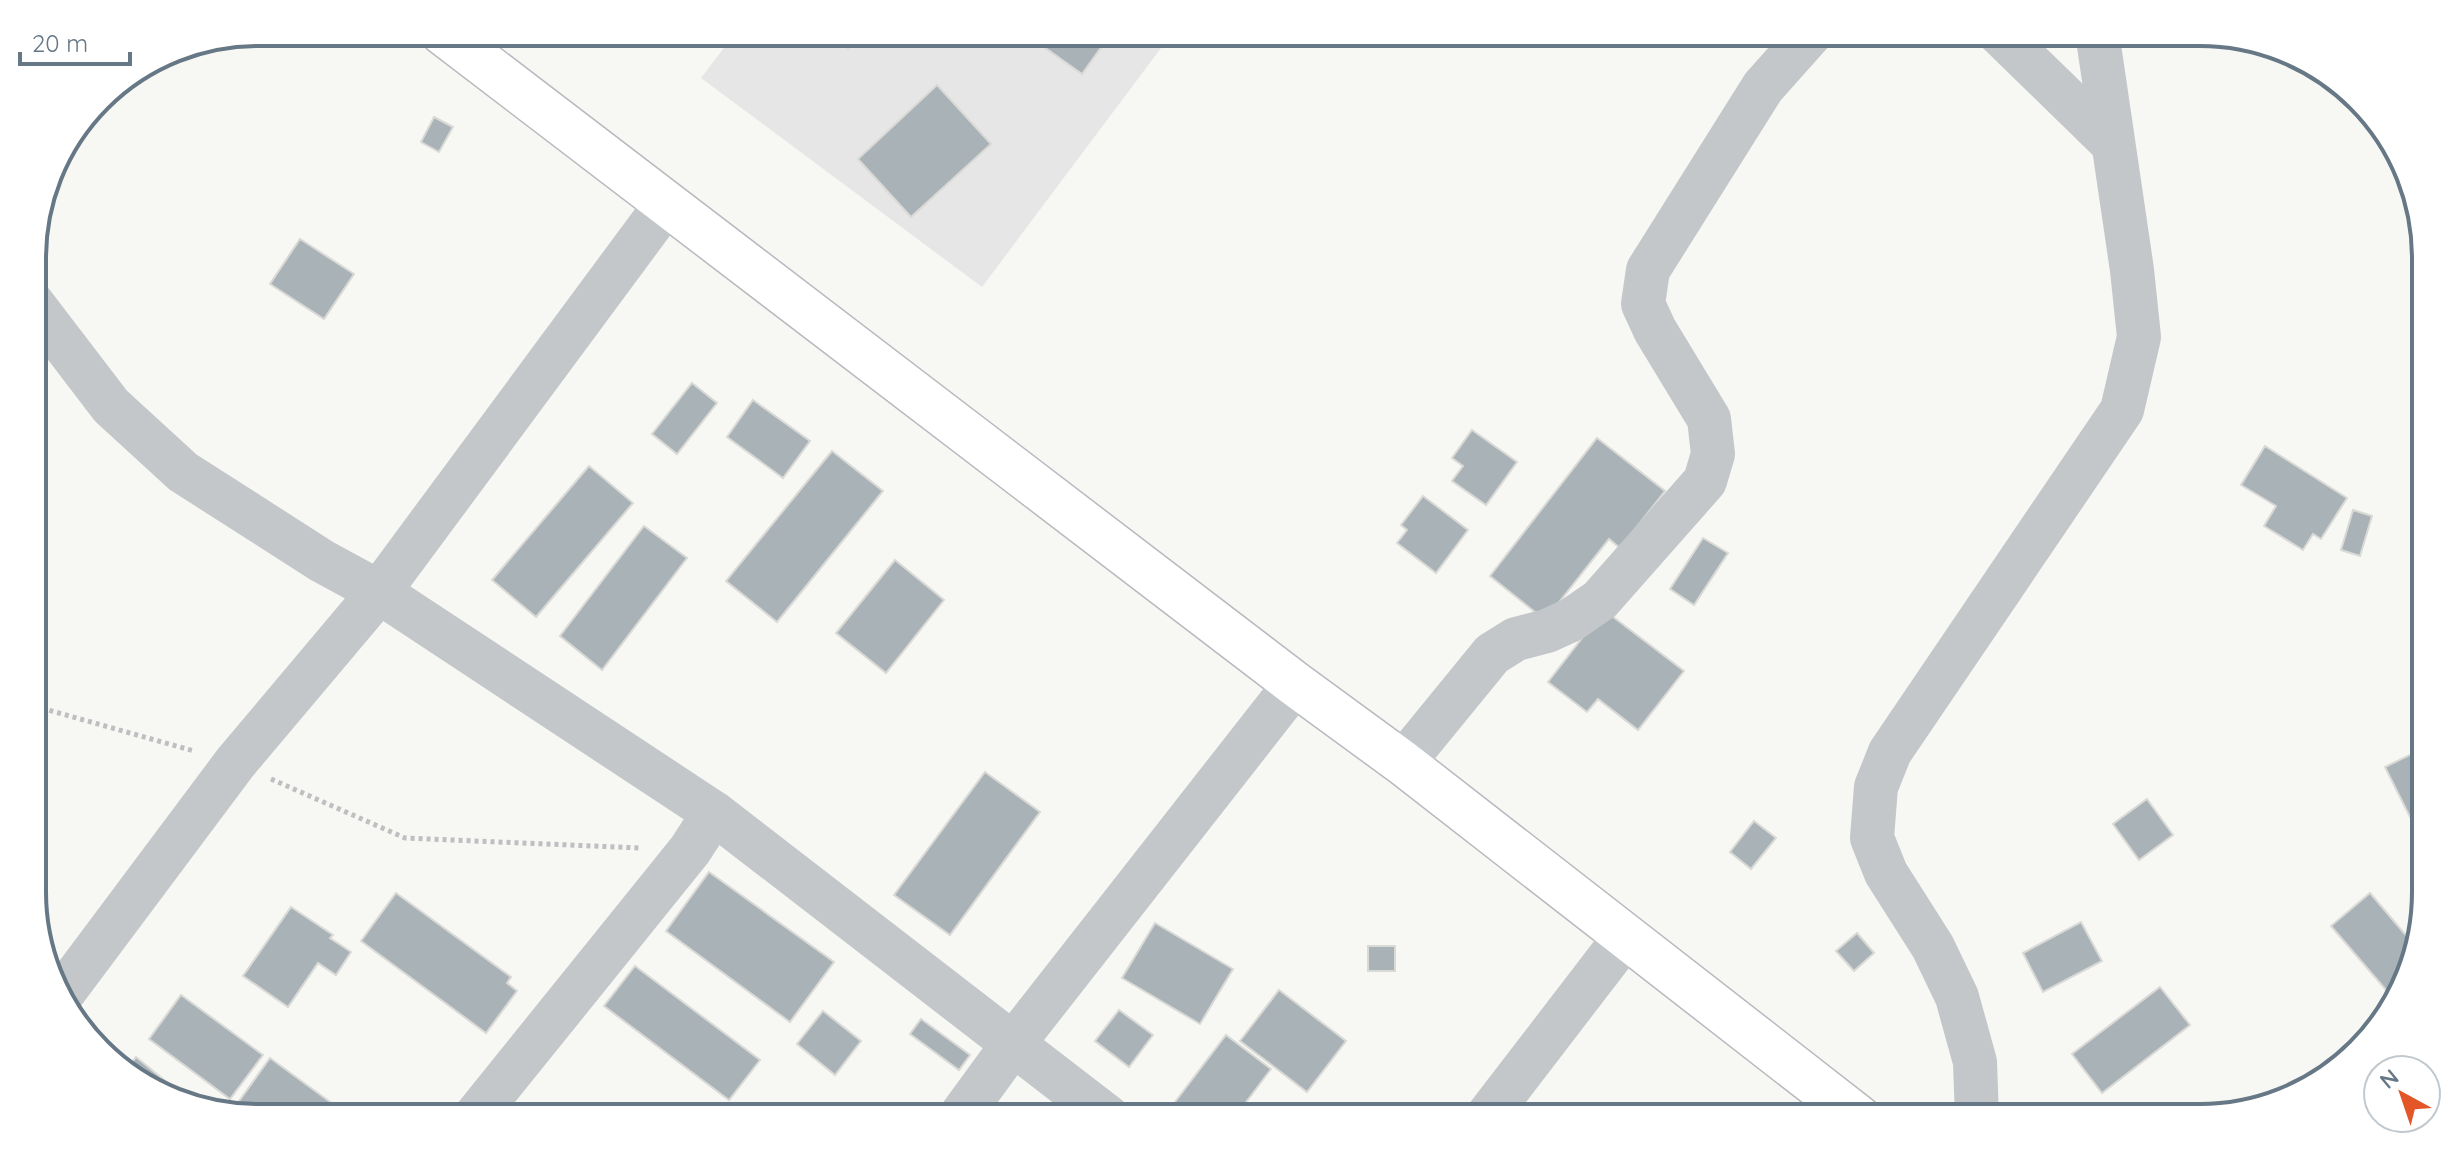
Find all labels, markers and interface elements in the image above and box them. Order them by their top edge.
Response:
scale bar [20,16,130,66]
text: 20 m [32,28,88,58]
north arrow [2362,1054,2442,1134]
text: N [2374,1063,2404,1095]

